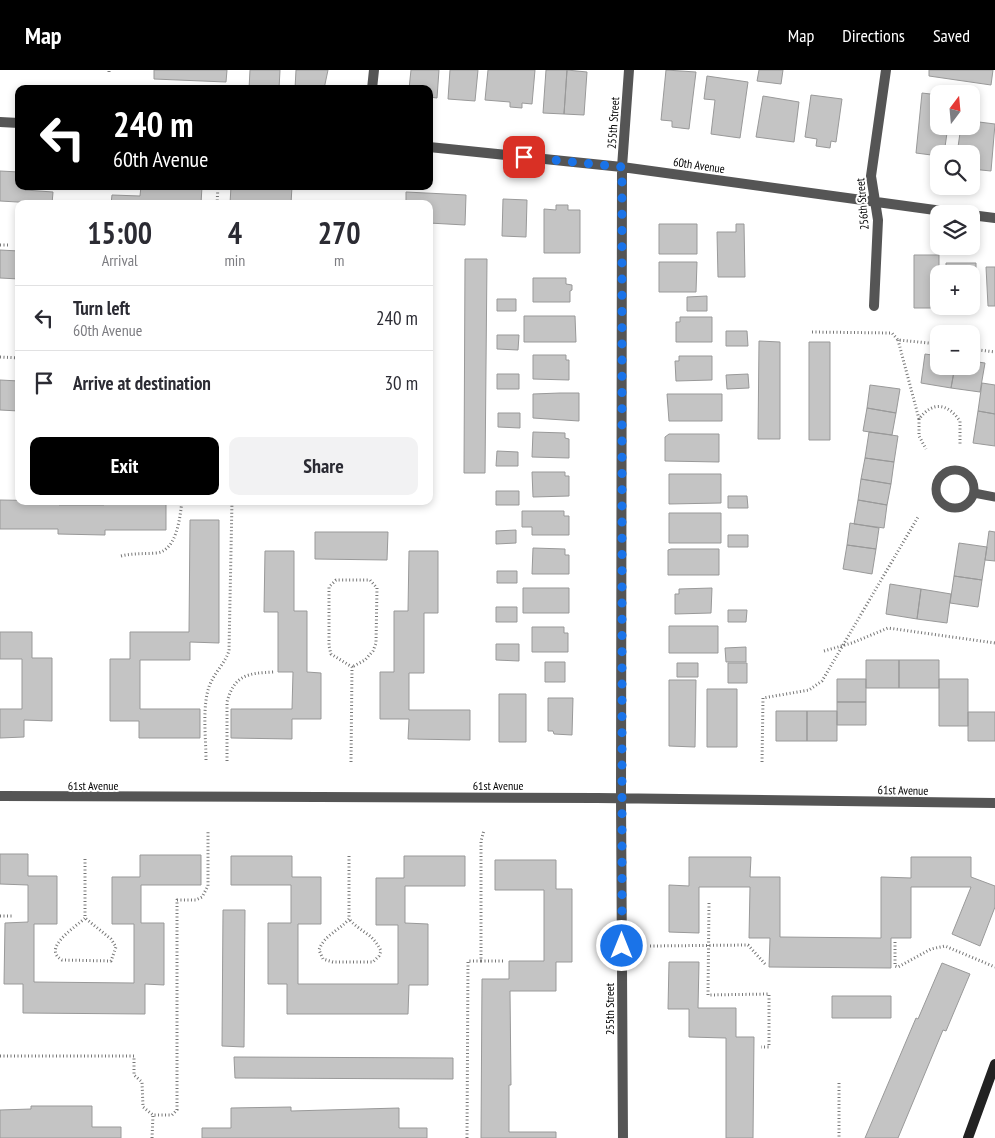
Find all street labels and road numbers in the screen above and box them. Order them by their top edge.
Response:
street label: 255th Street [604,96,622,150]
street label: 60th Avenue [672,154,726,176]
street label: 256th Street [852,177,872,231]
street label: 61st Avenue [68,778,118,793]
street label: 61st Avenue [473,778,523,793]
street label: 61st Avenue [878,782,929,798]
street label: 255th Street [602,982,617,1035]

